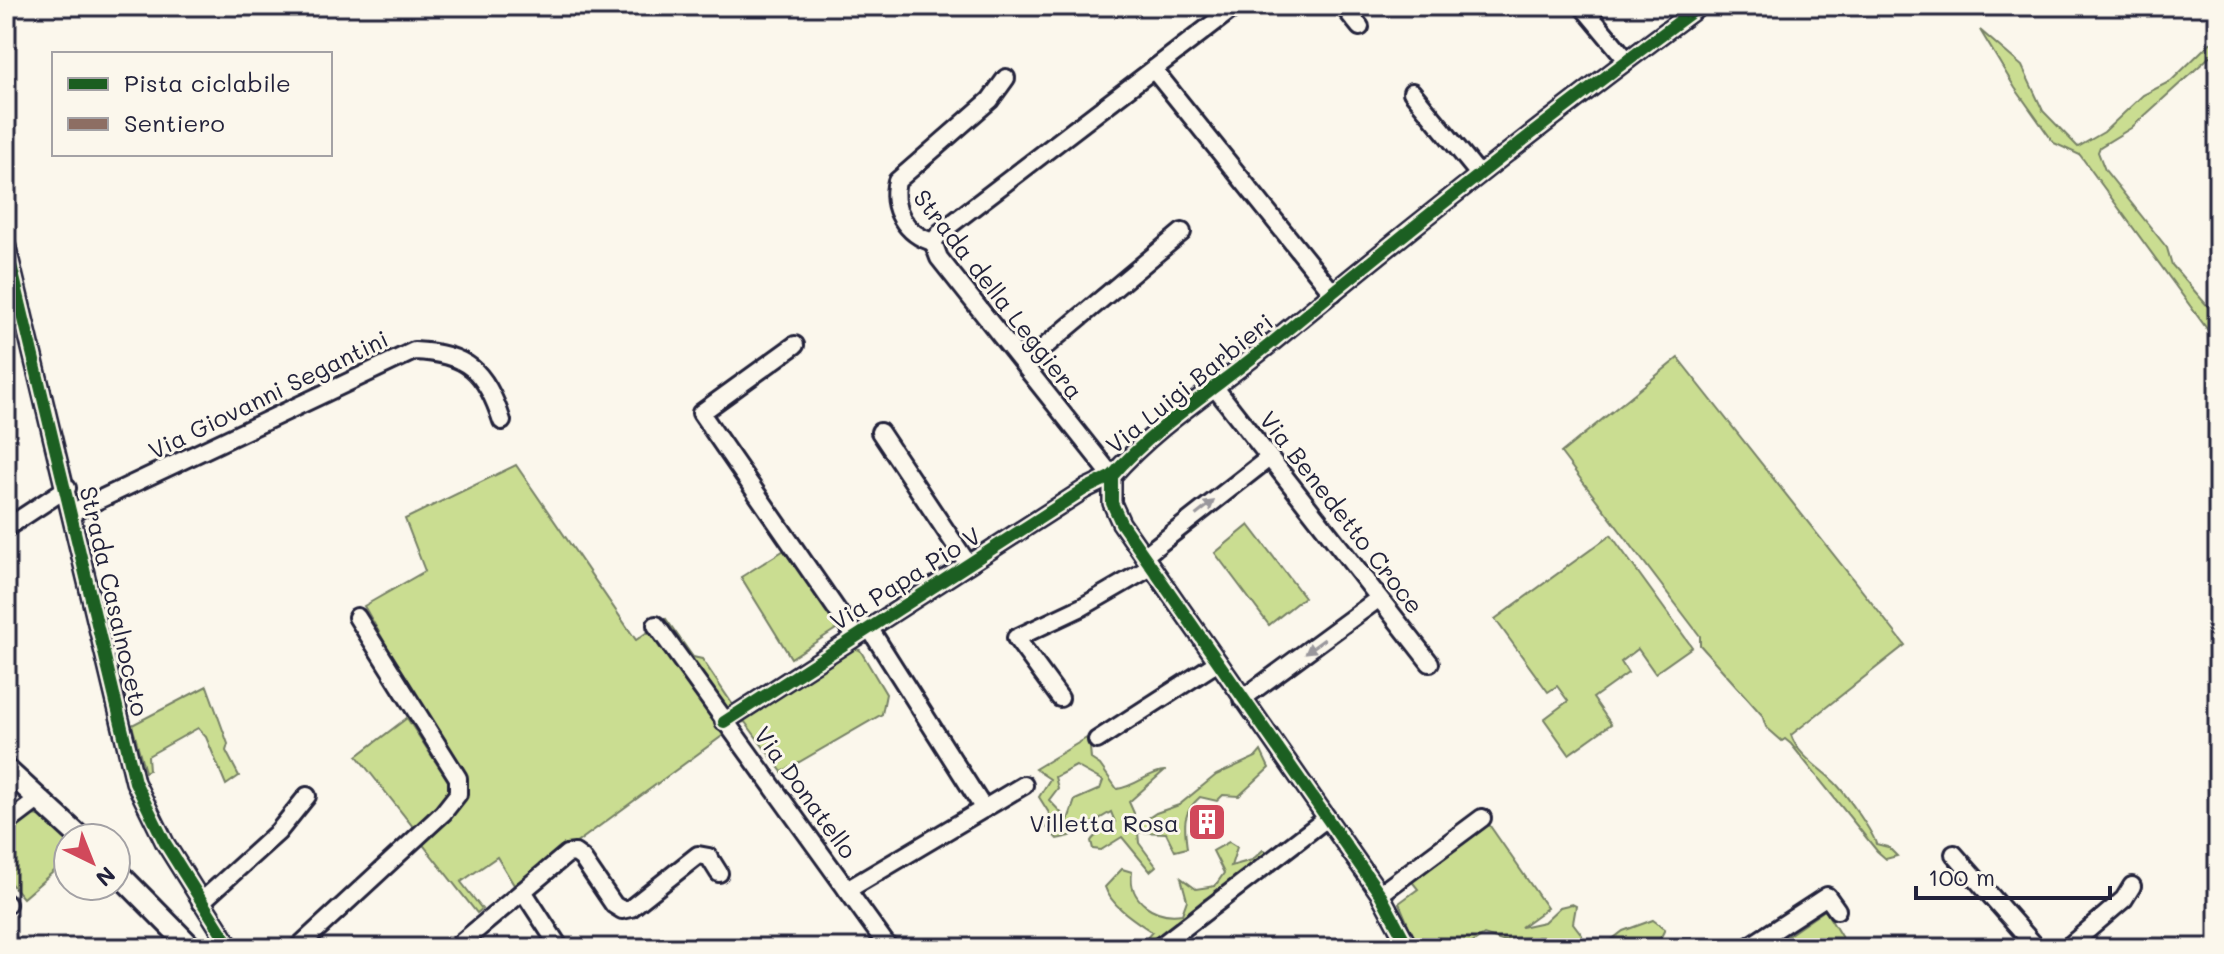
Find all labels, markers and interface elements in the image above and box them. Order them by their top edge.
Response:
legend [52,52,332,156]
text: Pista ciclabile [124,67,291,98]
text: Sentiero [124,107,225,138]
street label: Strada della Leggiera [907,183,1091,405]
street label: Via Luigi Barbieri [1099,306,1279,460]
street label: Via Giovanni Segantini [143,322,393,466]
street label: Via Benedetto Croce [1253,404,1431,620]
street label: Strada Casalnoceto [73,483,157,719]
one-way arrow [1195,500,1215,516]
street label: Via Papa Pio V [824,519,986,637]
one-way arrow [1304,637,1325,653]
street label: Via Donatello [748,720,864,864]
building icon: Villetta Rosa [1186,801,1228,843]
place label: Villetta Rosa [1029,807,1179,838]
north arrow [52,822,132,902]
scale bar [1916,850,2110,900]
text: N [90,861,122,893]
text: 100 m [1928,861,1995,892]

